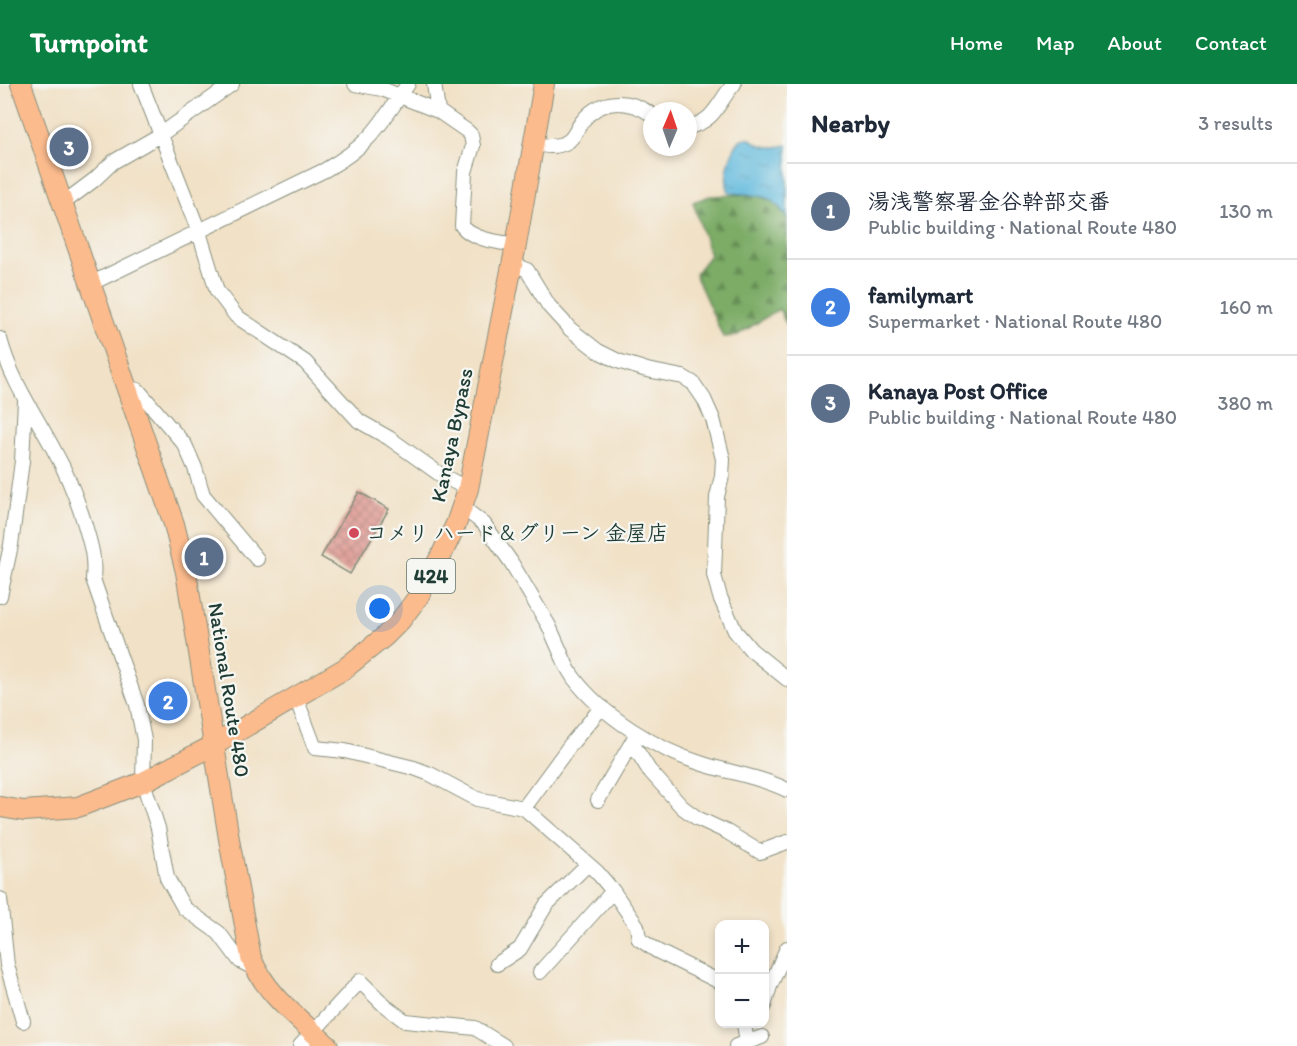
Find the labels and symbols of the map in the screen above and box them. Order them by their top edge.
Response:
north arrow [643,102,697,156]
pin: 3 [50,124,88,170]
street label: Kanaya Bypass [425,366,478,504]
place label: コメリ ハード＆グリーン 金屋店 [366,520,668,545]
marker: コメリ ハード＆グリーン 金屋店 [347,526,361,540]
pin: 1 [184,534,224,580]
road number: 424 [407,559,455,593]
your location [365,594,394,623]
street label: National Route 480 [203,601,256,779]
pin: 2 [148,678,188,724]

